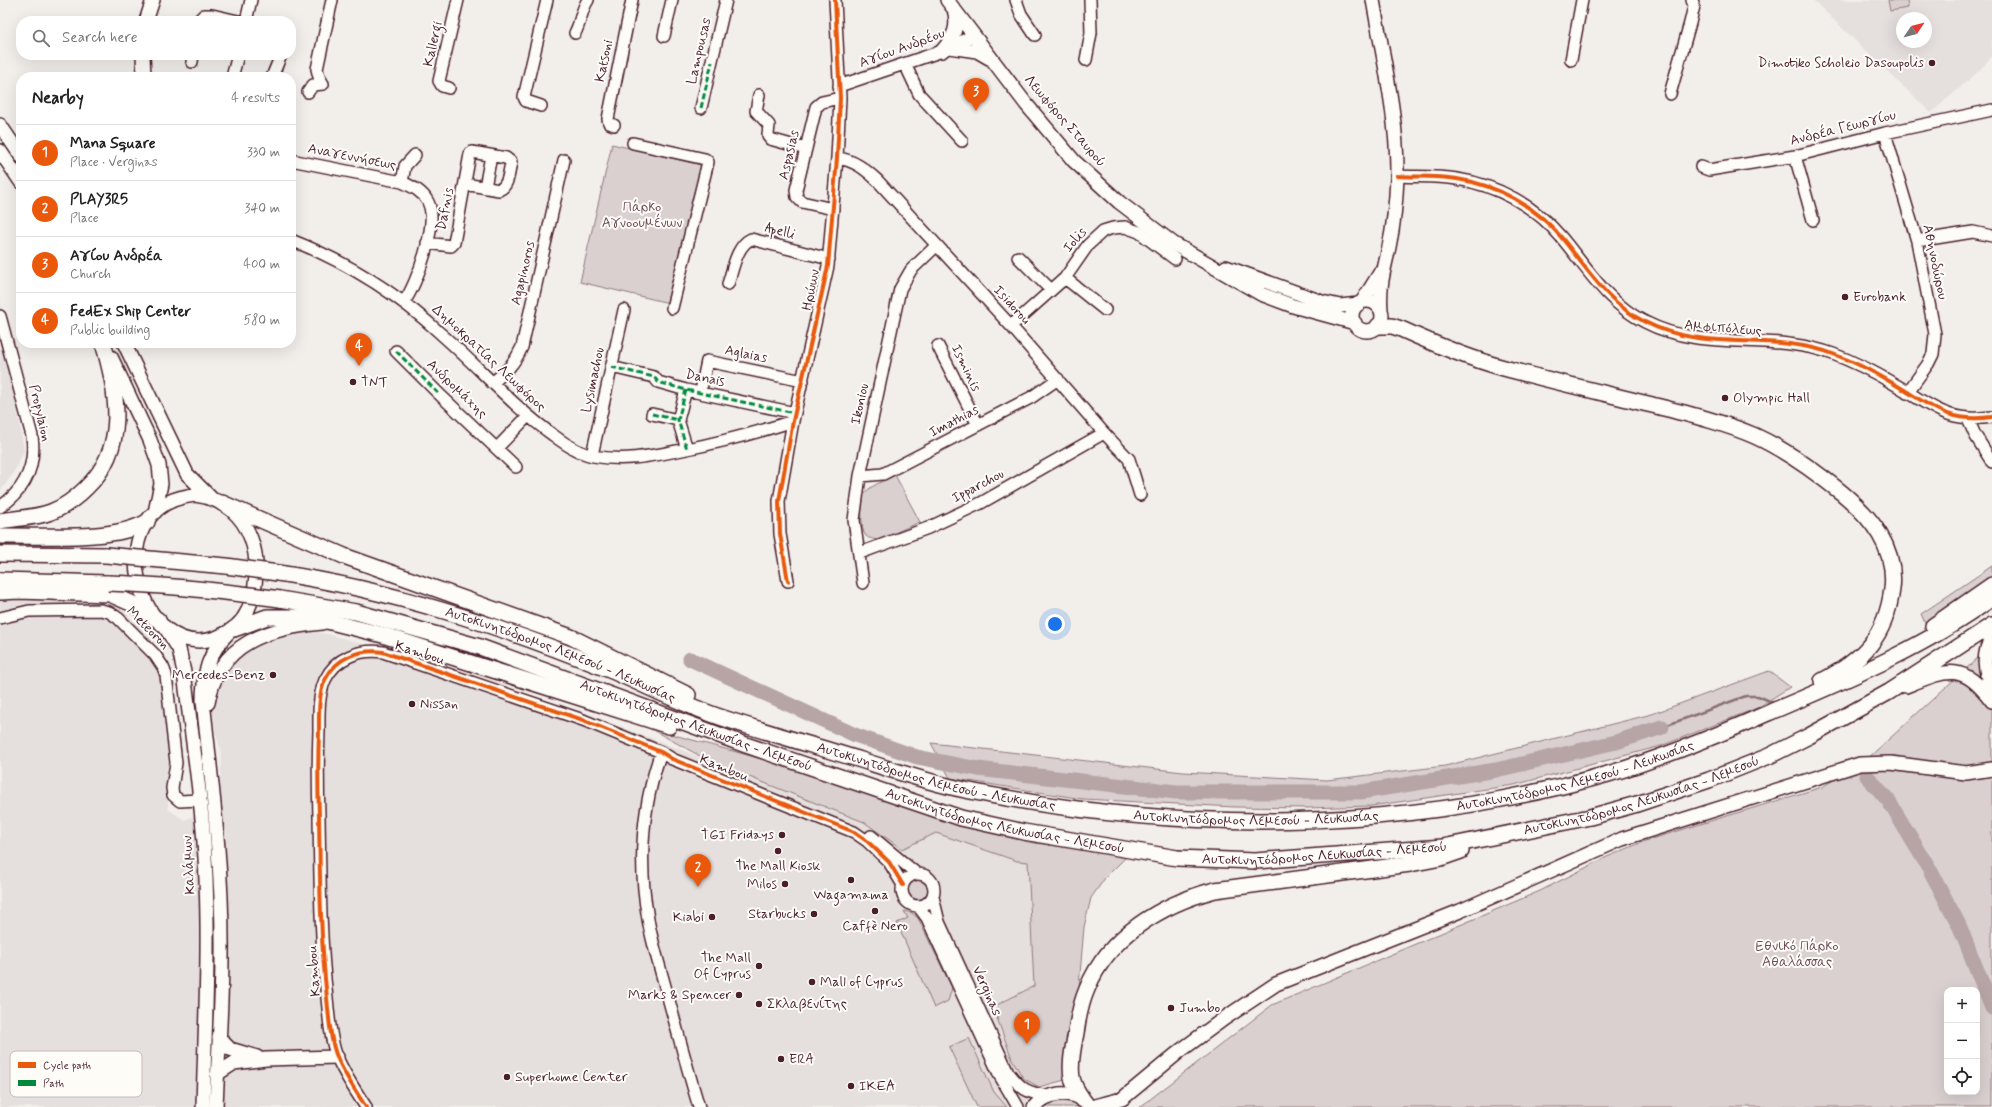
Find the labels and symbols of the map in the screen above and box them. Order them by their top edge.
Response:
north arrow [1896,12,1932,48]
street label: Lampousas [683,16,715,86]
street label: Kallergi [419,20,449,69]
street label: Αγίου Ανδρέου [856,23,947,72]
street label: Katsoni [591,38,617,84]
place label: Dimotiko Scholeio Dasoupolis [1758,54,1924,72]
marker: Dimotiko Scholeio Dasoupolis [1927,58,1937,68]
street label: Λεωφόρος Σταυρού [1020,71,1110,171]
pin: 3 [963,78,989,111]
street label: Ανδρέα Γεωργίου [1788,105,1898,150]
street label: Aspasias [775,128,803,182]
street label: Αναγεννήσεως [306,140,398,174]
street label: Dafnis [432,186,458,232]
park label: Πάρκο Αγνοουμένων [602,198,682,232]
street label: Apelli [763,218,797,245]
street label: Αθηνοδώρου [1918,223,1952,301]
street label: Iolis [1059,224,1091,256]
street label: Agapinoros [507,239,539,307]
street label: Ηρώων [798,268,824,312]
street label: Isidorou [989,282,1035,328]
place label: Eurobank [1853,288,1906,306]
marker: Eurobank [1840,292,1850,302]
street label: Δημοκρατίας Λεωφόρος [428,300,550,416]
street label: Αμφιπόλεως [1684,316,1762,340]
pin: 4 [346,333,372,366]
street label: Aglaias [723,341,769,367]
street label: Isminis [947,341,985,395]
street label: Lysimachou [577,346,609,414]
street label: Ανδρομάχης [423,356,491,422]
street label: Danais [684,365,727,391]
place label: TNT [361,373,388,391]
marker: TNT [348,377,358,387]
street label: Ikoniou [847,382,873,426]
street label: Propylaion [25,383,55,443]
place label: Olympic Hall [1733,389,1810,407]
marker: Olympic Hall [1720,393,1730,403]
street label: Imathias [926,401,982,441]
street label: Ipparchou [949,465,1007,507]
street label: Meteoron [123,603,173,653]
street label: Αυτοκινητόδρομος Λεμεσού - Λευκωσίας [443,603,678,707]
your location [1045,614,1065,634]
street label: Kambou [393,637,447,670]
place label: Mercedes-Benz [172,666,265,684]
marker: Mercedes-Benz [268,670,278,680]
street label: Αυτοκινητόδρομος Λευκωσίας - Λεμεσού [578,676,815,776]
place label: Nissan [420,695,458,713]
marker: Nissan [407,699,417,709]
street label: Αυτοκινητόδρομος Λεμεσού - Λευκωσίας [1455,736,1697,815]
street label: Αυτοκινητόδρομος Λεμεσού - Λευκωσίας [815,738,1057,815]
street label: Kambou [697,750,751,786]
street label: Αυτοκινητόδρομος Λευκωσίας - Λεμεσού [1522,752,1762,839]
street label: Αυτοκινητόδρομος Λευκωσίας - Λεμεσού [883,784,1126,858]
street label: Αυτοκινητόδρομος Λεμεσού - Λευκωσίας [1132,806,1379,830]
place label: TGI Fridays [701,826,774,844]
marker: TGI Fridays [777,830,787,840]
street label: Καλάμων [178,835,200,895]
street label: Αυτοκινητόδρομος Λευκωσίας - Λεμεσού [1202,837,1449,870]
marker: The Mall Kiosk [773,846,783,856]
pin: 2 [685,854,711,887]
place label: The Mall Kiosk [736,857,821,875]
place label: Milos [747,875,777,893]
marker: Wagamama [846,875,856,885]
marker: Milos [780,879,790,889]
place label: Wagamama [813,886,889,906]
place label: Starbucks [748,905,806,923]
marker: Caffè Nero [870,906,880,916]
place label: Kiabi [673,908,704,926]
marker: Starbucks [809,909,819,919]
marker: Kiabi [707,912,717,922]
place label: Caffè Nero [842,917,908,935]
park label: Εθνικό Πάρκο Αθαλάσσας [1756,937,1838,971]
street label: Kambou [303,944,325,997]
place label: The Mall Of Cyprus [694,949,751,983]
marker: The Mall Of Cyprus [754,961,764,971]
street label: Verginas [967,963,1006,1019]
place label: Mall of Cyprus [820,973,904,991]
marker: Mall of Cyprus [807,977,817,987]
place label: Marks & Spencer [628,986,731,1004]
marker: Marks & Spencer [734,990,744,1000]
place label: Σκλαβενίτης [767,995,847,1013]
marker: Σκλαβενίτης [754,999,764,1009]
place label: Jumbo [1179,999,1220,1017]
marker: Jumbo [1166,1003,1176,1013]
pin: 1 [1014,1011,1040,1044]
place label: ERA [789,1050,814,1068]
legend [10,1051,142,1097]
marker: ERA [776,1054,786,1064]
text: Cycle path [43,1059,91,1073]
place label: Superhome Center [515,1068,628,1086]
marker: Superhome Center [502,1072,512,1082]
text: Path [43,1077,64,1091]
place label: IKEA [859,1077,895,1095]
marker: IKEA [846,1081,856,1091]

